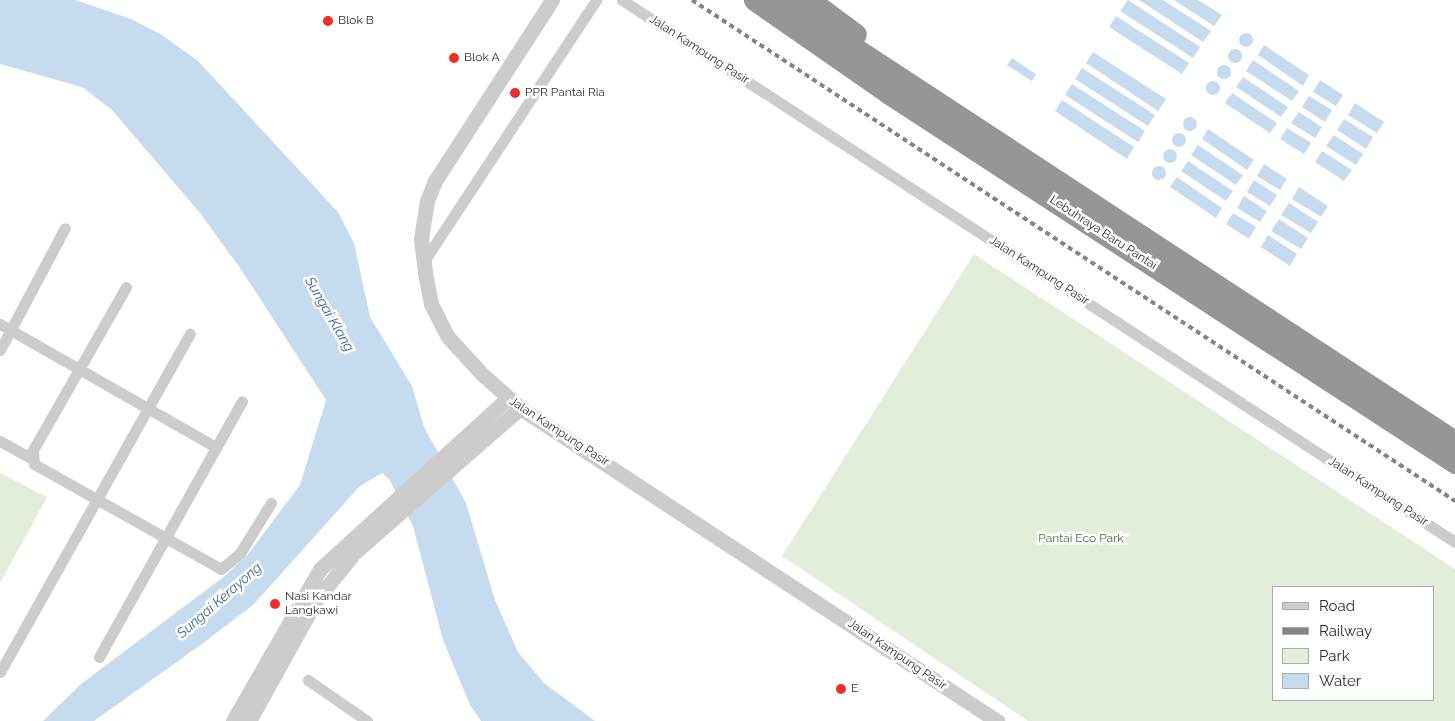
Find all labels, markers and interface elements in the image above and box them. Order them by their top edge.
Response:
street label: Jalan Kampung Pasir [646,12,752,88]
place label: Blok B [338,14,374,28]
marker: Blok B [322,15,334,27]
place label: Blok A [464,51,500,65]
marker: Blok A [448,52,460,64]
place label: PPR Pantai Ria [525,86,605,100]
marker: PPR Pantai Ria [509,87,521,99]
street label: Lebuhraya Baru Pantai [1047,193,1159,273]
street label: Jalan Kampung Pasir [986,233,1092,309]
water label: Sungai Klang [302,274,358,354]
street label: Jalan Kampung Pasir [506,394,612,470]
street label: Jalan Kampung Pasir [1325,454,1431,530]
park label: Pantai Eco Park [1038,532,1124,546]
water label: Sungai Kerayong [173,559,265,641]
legend [1272,586,1435,701]
place label: Nasi Kandar Langkawi [285,590,352,618]
text: Road [1319,597,1355,615]
marker: Nasi Kandar Langkawi [269,598,281,610]
street label: Jalan Kampung Pasir [845,617,949,693]
text: Railway [1319,622,1372,640]
text: Park [1319,647,1350,665]
text: Water [1319,672,1361,690]
place label: E [851,682,858,696]
marker: E [835,683,847,695]

